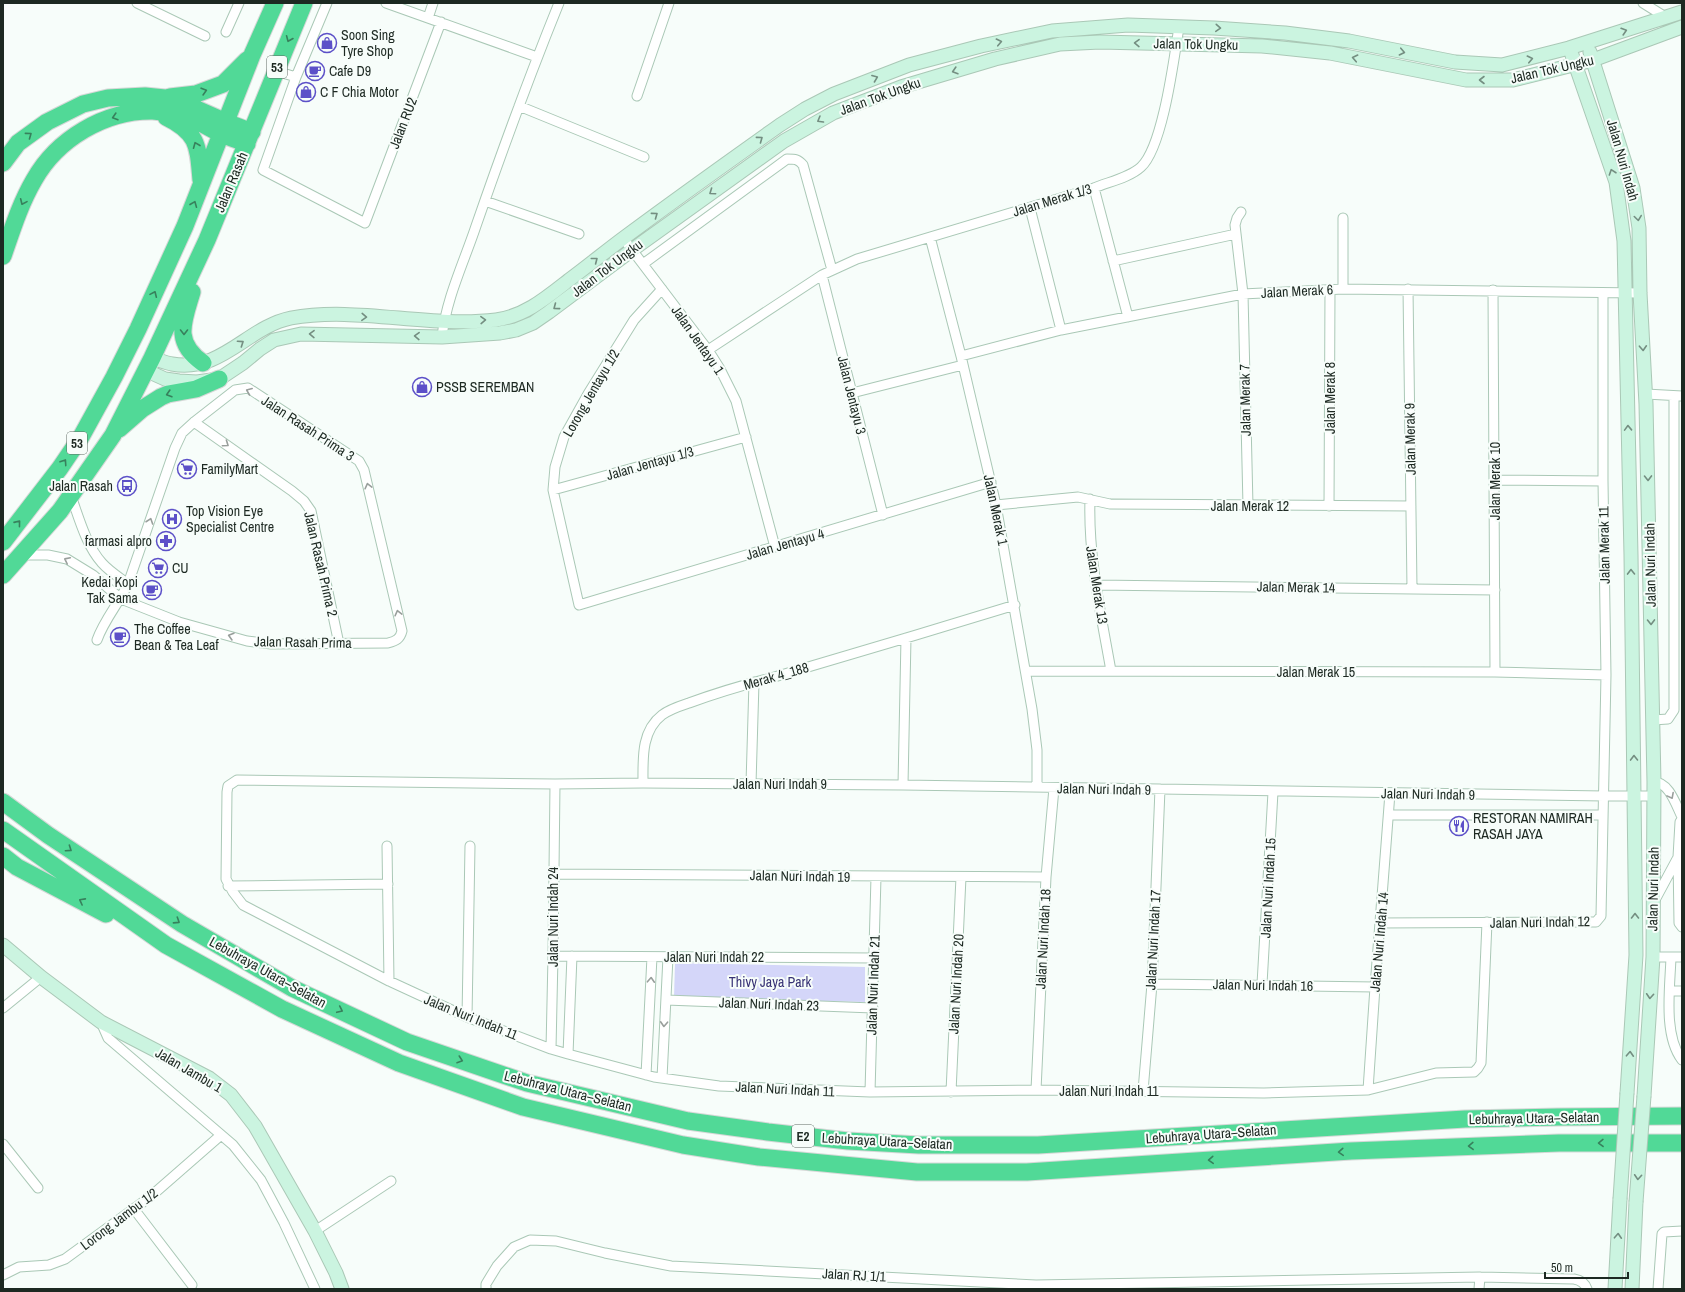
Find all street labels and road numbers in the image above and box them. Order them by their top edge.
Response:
street label: Jalan Tok Ungku [1154,34,1238,54]
street label: Jalan Tok Ungku [1509,51,1595,87]
road number: 53 [267,56,287,78]
street label: Jalan Tok Ungku [837,73,923,119]
street label: Jalan RU2 [385,95,421,151]
street label: Jalan Nuri Indah [1603,117,1643,203]
street label: Jalan Rasah [210,149,252,215]
street label: Jalan Merak 1/3 [1010,179,1094,221]
street label: Jalan Tok Ungku [568,235,646,301]
street label: Jalan Merak 6 [1261,280,1333,302]
street label: Jalan Jentayu 1 [668,302,729,379]
street label: Lorong Jentayu 1/2 [559,346,623,440]
street label: Jalan Jentayu 3 [834,354,870,436]
street label: Jalan Merak 8 [1321,362,1339,434]
street label: Jalan Merak 7 [1235,364,1255,436]
street label: Jalan Rasah Prima 3 [258,391,358,465]
street label: Jalan Merak 9 [1400,403,1420,475]
road number: 53 [67,432,87,454]
street label: Jalan Jentayu 1/3 [604,442,696,484]
street label: Jalan Merak 10 [1486,442,1504,520]
street label: Jalan Merak 1 [980,473,1012,548]
street label: Jalan Merak 12 [1211,497,1289,515]
street label: Jalan Merak 11 [1594,505,1614,584]
street label: Jalan Rasah Prima 2 [300,510,342,618]
street label: Jalan Nuri Indah [1640,523,1660,607]
street label: Jalan Jentayu 4 [744,524,827,564]
street label: Jalan Merak 13 [1082,545,1112,625]
street label: Jalan Merak 14 [1257,577,1336,597]
street label: Jalan Rasah Prima [254,632,353,652]
street label: Merak 4_188 [741,658,811,694]
street label: Jalan Merak 15 [1277,663,1355,681]
street label: Jalan Nuri Indah 9 [733,775,827,793]
street label: Jalan Nuri Indah 9 [1057,779,1151,799]
street label: Jalan Nuri Indah 9 [1381,784,1475,804]
street label: Jalan Nuri Indah 15 [1256,837,1280,939]
street label: Jalan Nuri Indah [1643,847,1663,931]
street label: Jalan Nuri Indah 24 [544,866,562,967]
street label: Jalan Nuri Indah 19 [750,866,850,886]
street label: Jalan Nuri Indah 18 [1031,888,1055,990]
street label: Jalan Nuri Indah 17 [1141,889,1165,991]
street label: Jalan Nuri Indah 14 [1366,891,1392,993]
street label: Jalan Nuri Indah 12 [1490,912,1590,932]
street label: Lebuhraya Utara–Selatan [206,932,330,1012]
street label: Jalan Nuri Indah 20 [944,933,968,1035]
street label: Jalan Nuri Indah 21 [862,934,884,1035]
street label: Jalan Nuri Indah 22 [664,948,764,966]
street label: Jalan Nuri Indah 16 [1213,975,1313,995]
street label: Jalan Nuri Indah 11 [422,990,521,1044]
street label: Jalan Nuri Indah 23 [719,993,819,1015]
street label: Jalan Jambu 1 [152,1044,226,1097]
street label: Lebuhraya Utara–Selatan [502,1066,634,1116]
street label: Jalan Nuri Indah 11 [735,1077,836,1101]
street label: Jalan Nuri Indah 11 [1059,1082,1159,1100]
street label: Lebuhraya Utara–Selatan [1468,1108,1600,1128]
street label: Lebuhraya Utara–Selatan [1145,1120,1277,1148]
road number: E2 [792,1125,814,1147]
street label: Lebuhraya Utara–Selatan [821,1129,953,1153]
street label: Lorong Jambu 1/2 [77,1184,161,1254]
street label: Jalan RJ 1/1 [822,1264,887,1286]

